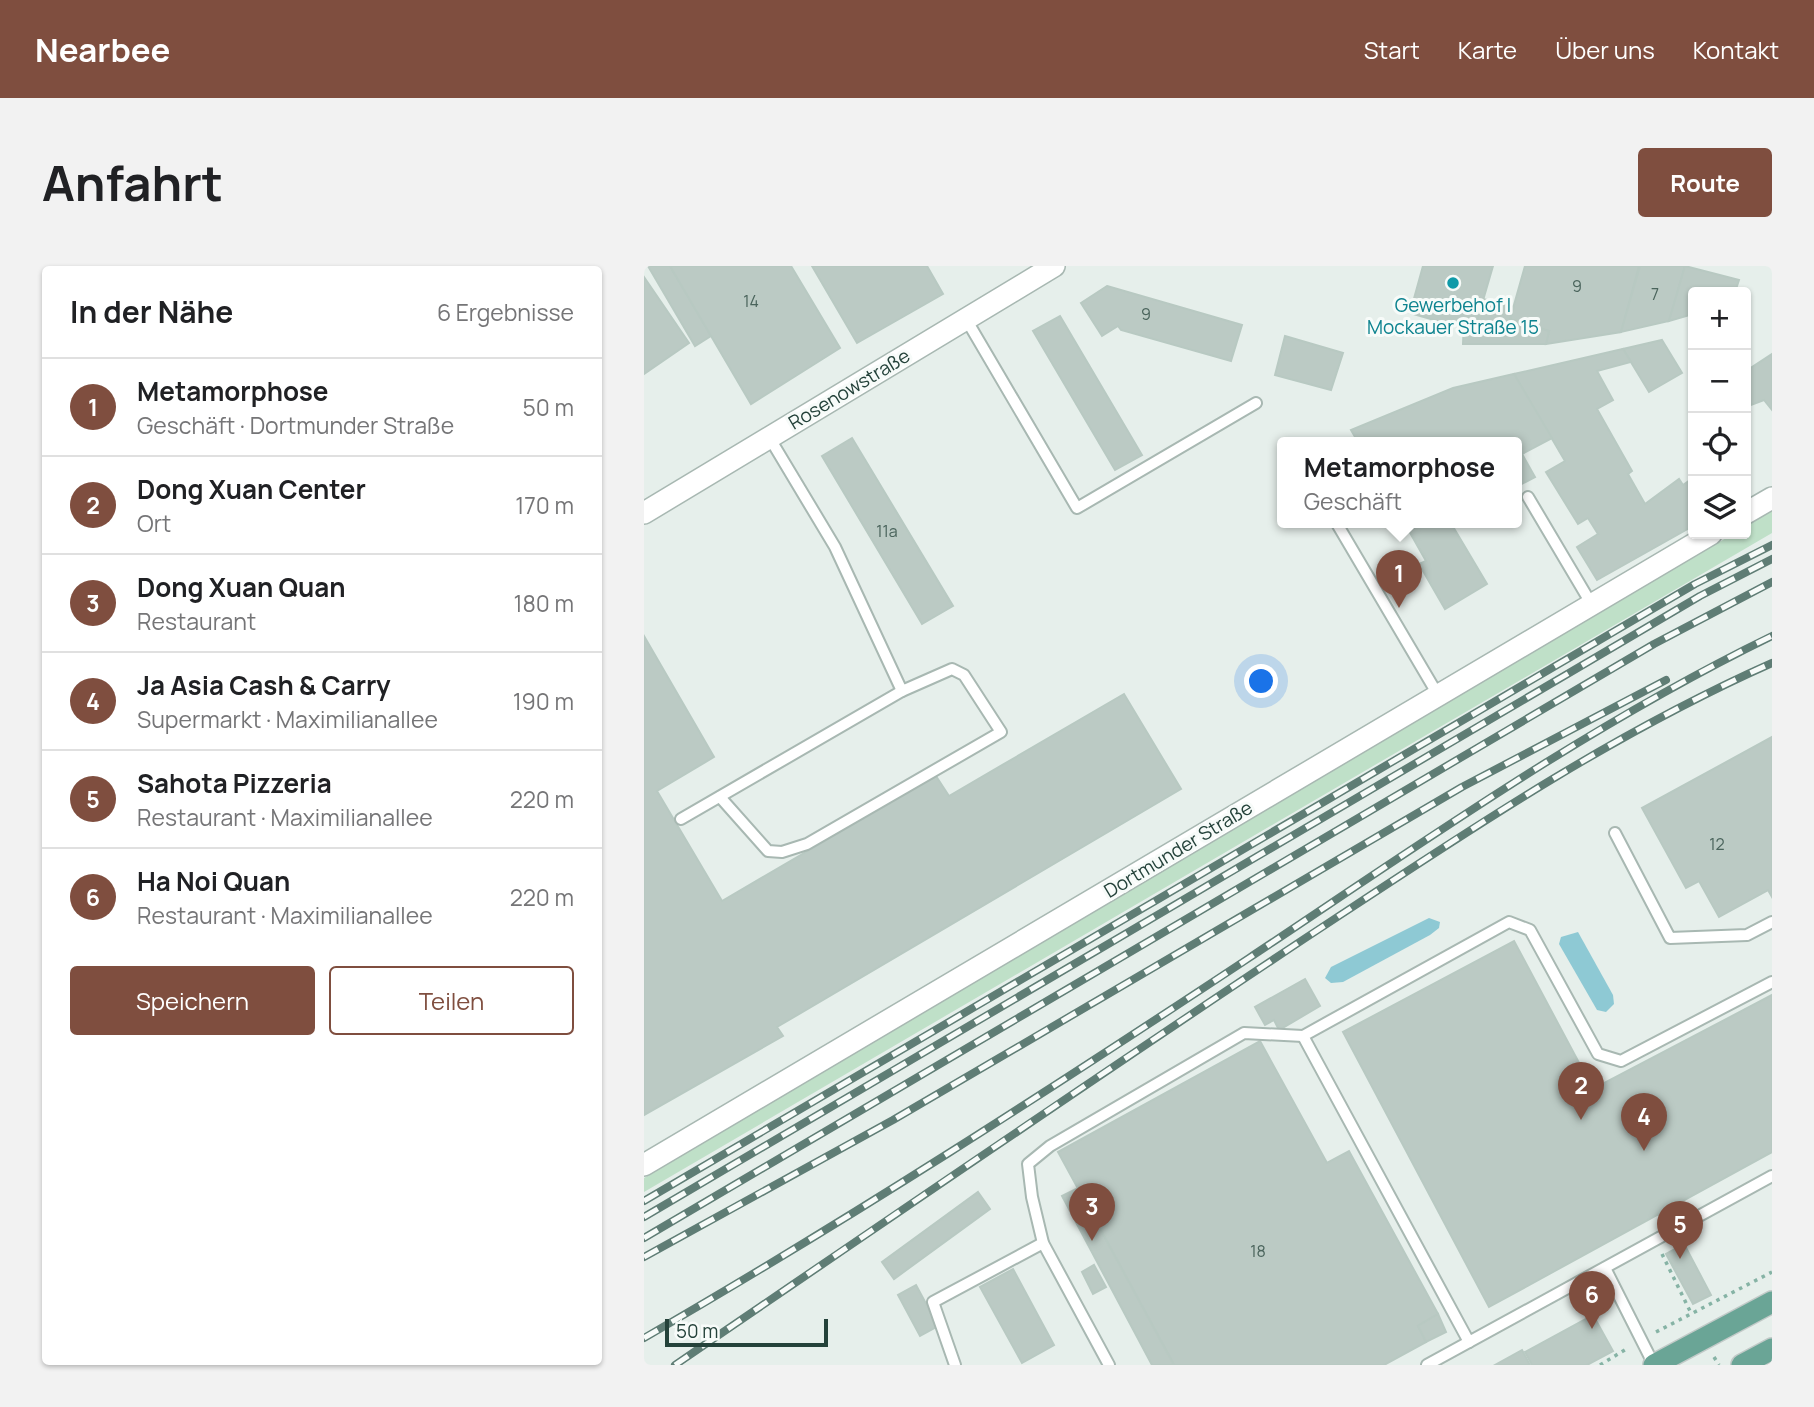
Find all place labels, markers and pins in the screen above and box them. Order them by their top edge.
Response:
marker: Gewerbehof | Mockauer Straße 15 [1445,275,1461,291]
place label: Gewerbehof | Mockauer Straße 15 [1367,292,1539,340]
pin: 1 [1376,550,1422,608]
pin: 2 [1558,1062,1604,1120]
pin: 4 [1621,1093,1667,1151]
pin: 3 [1069,1183,1115,1241]
pin: 5 [1657,1201,1703,1259]
pin: 6 [1569,1271,1615,1329]

